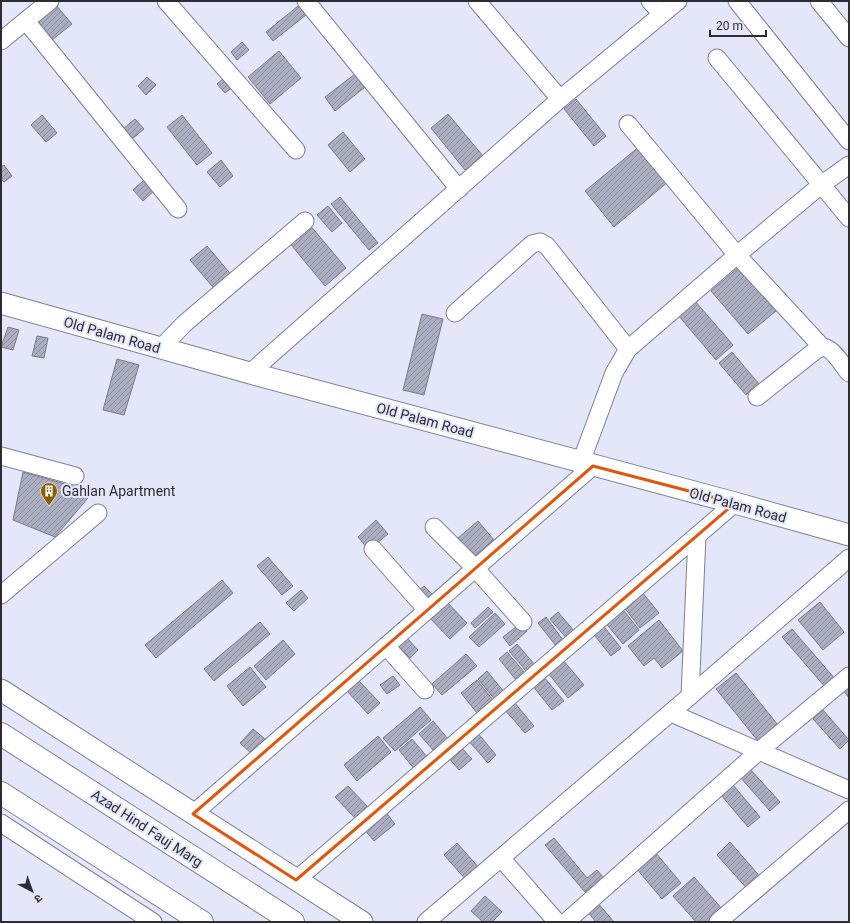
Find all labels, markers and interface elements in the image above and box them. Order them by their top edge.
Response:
scale bar [710,12,766,38]
text: 20 m [716,19,743,33]
street label: Old Palam Road [62,314,162,356]
street label: Old Palam Road [375,399,475,441]
building icon: Gahlan Apartment [39,481,59,506]
place label: Gahlan Apartment [62,483,176,499]
street label: Old Palam Road [688,484,788,526]
street label: Azad Hind Fauj Marg [88,786,206,870]
north arrow [12,871,52,911]
text: उ [31,891,45,906]

